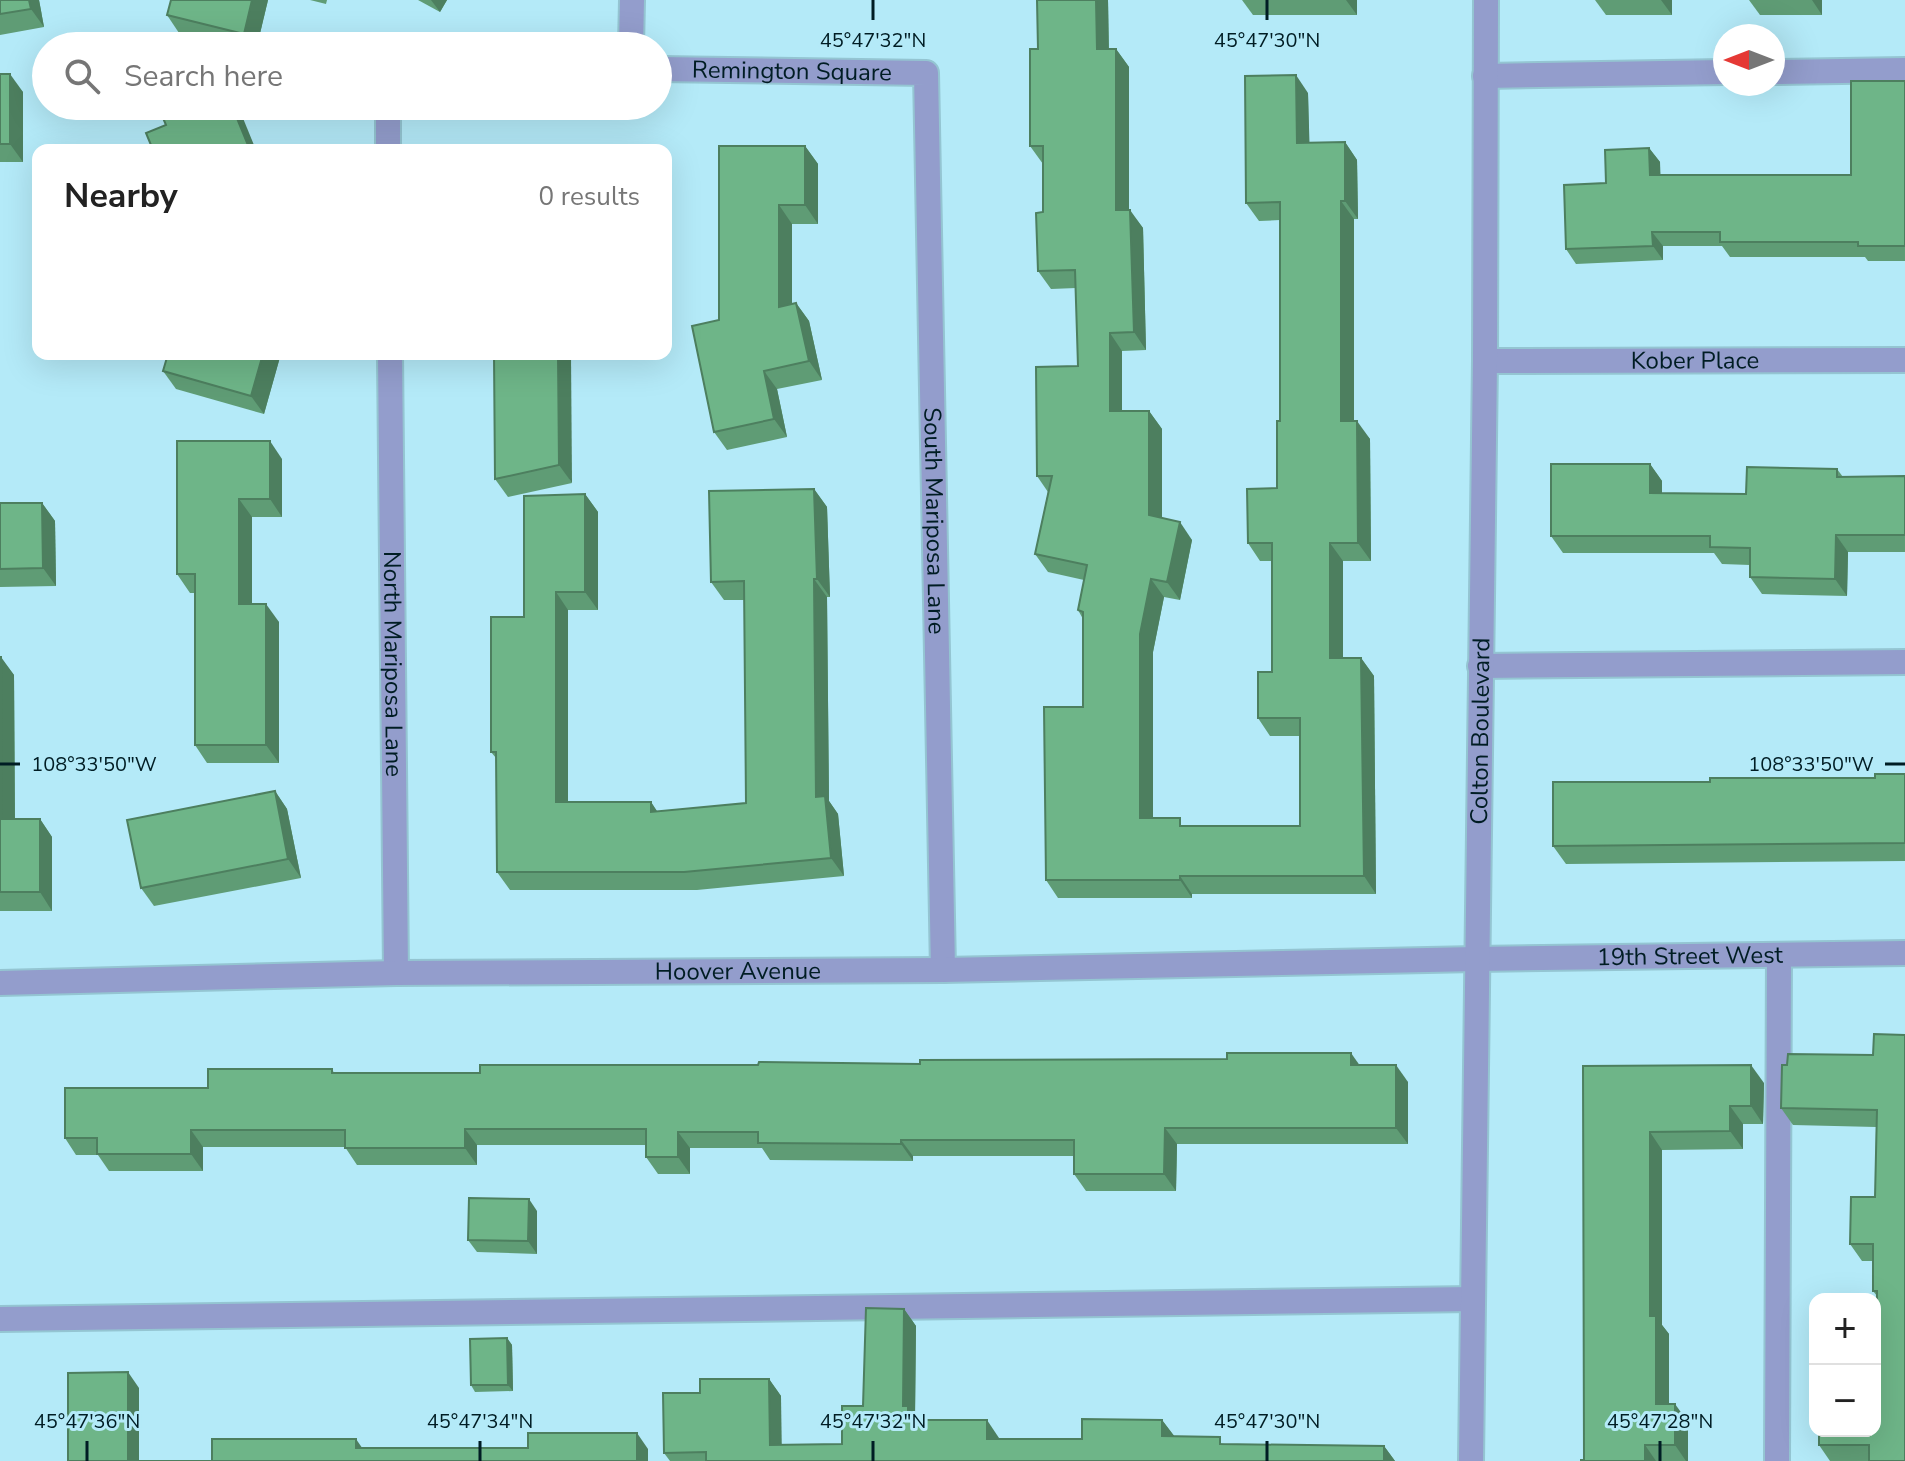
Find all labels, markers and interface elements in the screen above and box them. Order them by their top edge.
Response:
north arrow [1713,24,1785,96]
text: 45°47'32"N [820,27,926,54]
text: 45°47'30"N [1214,27,1320,54]
search box [32,32,672,120]
icon: search [60,54,104,98]
street label: Remington Square [692,54,892,88]
text: Search here [124,56,283,97]
text: Nearby [64,173,178,219]
text: 0 results [539,179,640,214]
street label: Kober Place [1631,344,1759,377]
street label: South Mariposa Lane [916,407,953,635]
street label: North Mariposa Lane [376,551,410,777]
street label: Colton Boulevard [1463,637,1497,825]
text: 108°33'50"W [31,751,157,778]
text: 108°33'50"W [1748,751,1874,778]
street label: 19th Street West [1596,939,1784,973]
street label: Hoover Avenue [655,955,821,988]
map controls [1809,1293,1881,1437]
button: + [1809,1293,1881,1365]
button: − [1809,1365,1881,1437]
text: 45°47'36"N [34,1408,140,1435]
text: 45°47'34"N [427,1408,533,1435]
text: 45°47'32"N [820,1408,926,1435]
text: 45°47'30"N [1214,1408,1320,1435]
text: 45°47'28"N [1607,1408,1713,1435]

